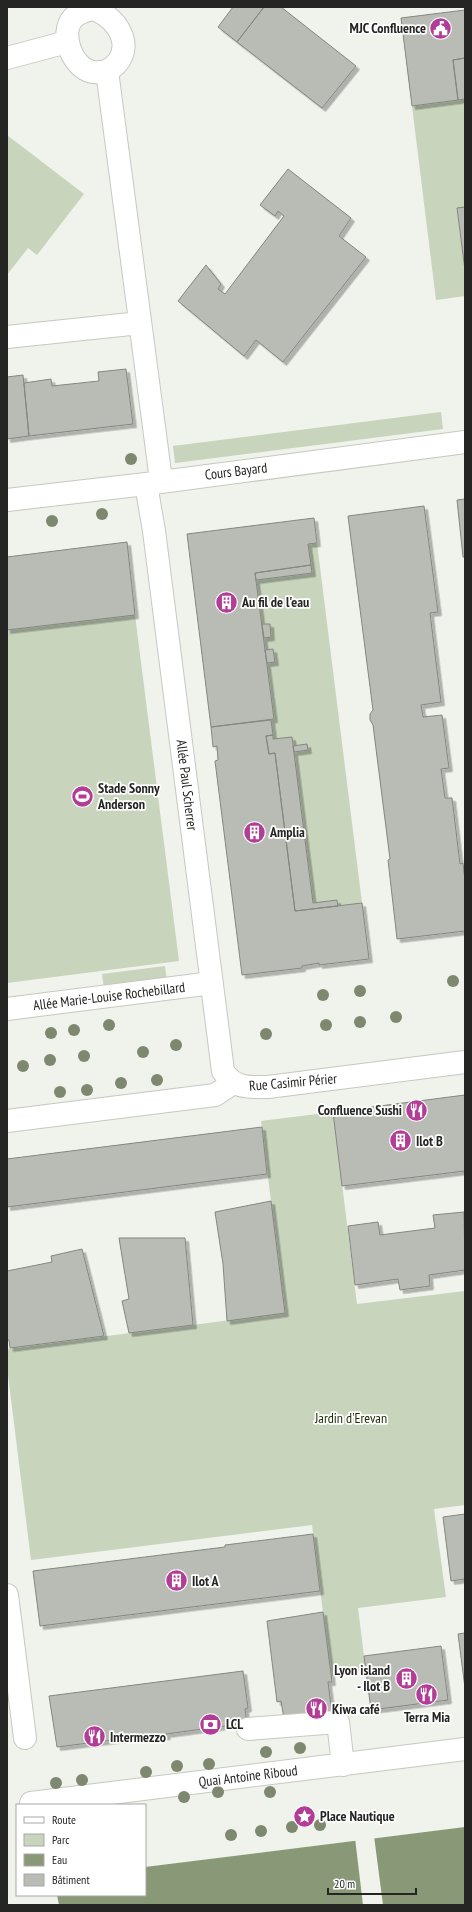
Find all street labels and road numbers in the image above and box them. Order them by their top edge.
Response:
street label: Cours Bayard [204,458,268,484]
street label: Allée Paul Scherrer [172,738,202,832]
street label: Allée Marie-Louise Rochebillard [32,978,186,1014]
street label: Rue Casimir Périer [248,1069,338,1095]
street label: Quai Antoine Riboud [198,1761,298,1791]

